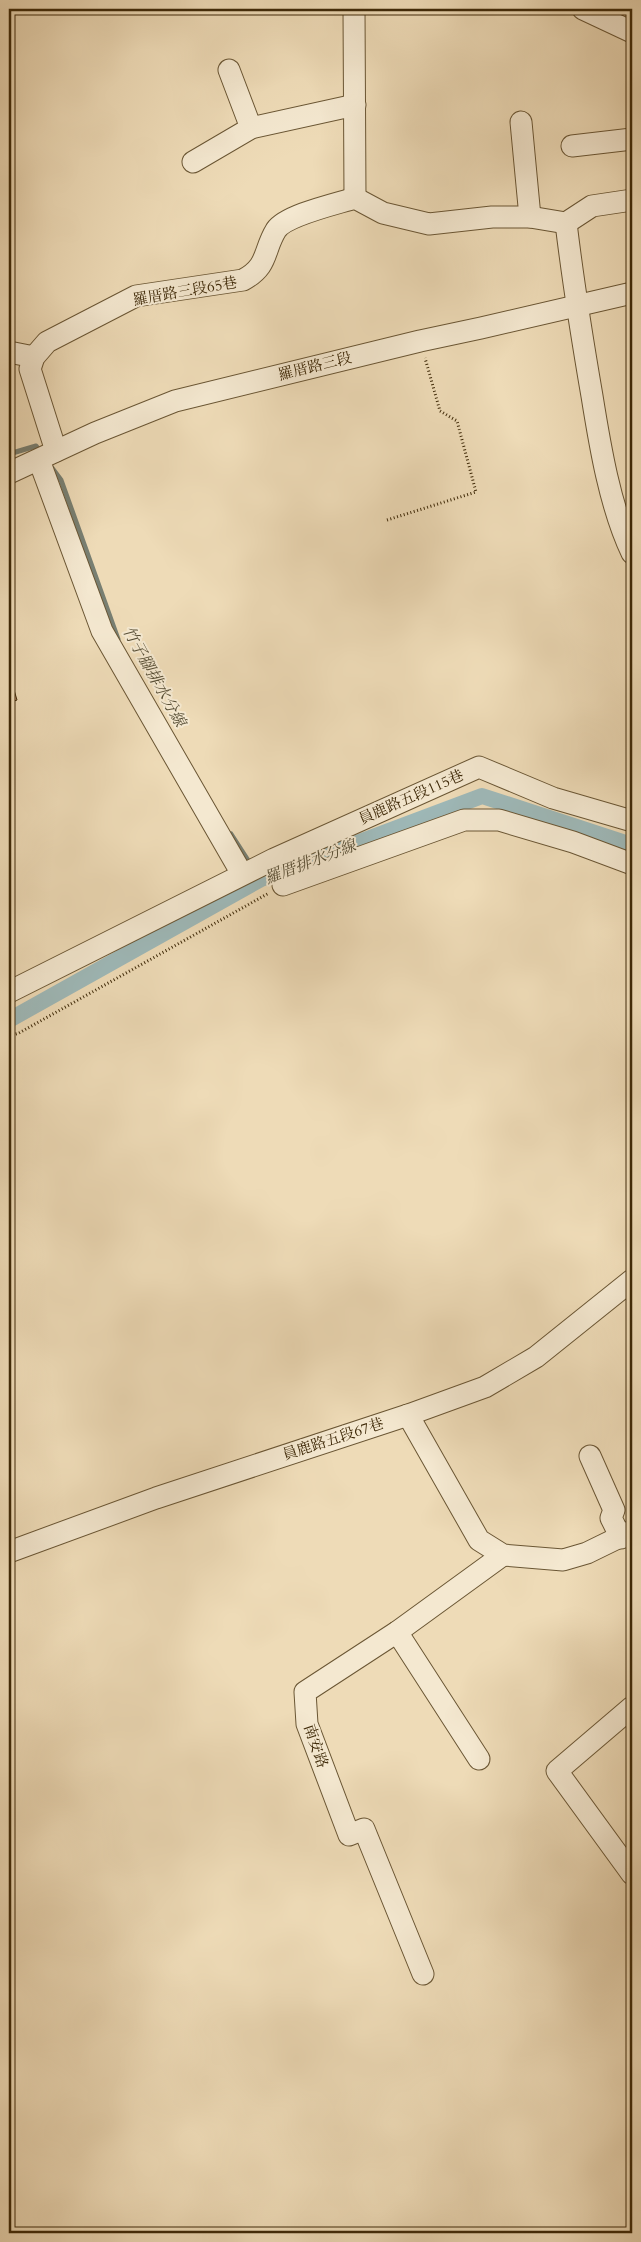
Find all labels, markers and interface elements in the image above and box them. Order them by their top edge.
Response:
street label: 羅厝路三段65巷 [131,272,239,310]
street label: 羅厝路三段 [276,347,354,385]
water label: 竹子腳排水分線 [117,622,192,733]
street label: 員鹿路五段115巷 [355,765,467,829]
water label: 羅厝排水分線 [262,834,361,889]
street label: 員鹿路五段67巷 [280,1413,386,1465]
street label: 南安路 [299,1721,333,1771]

